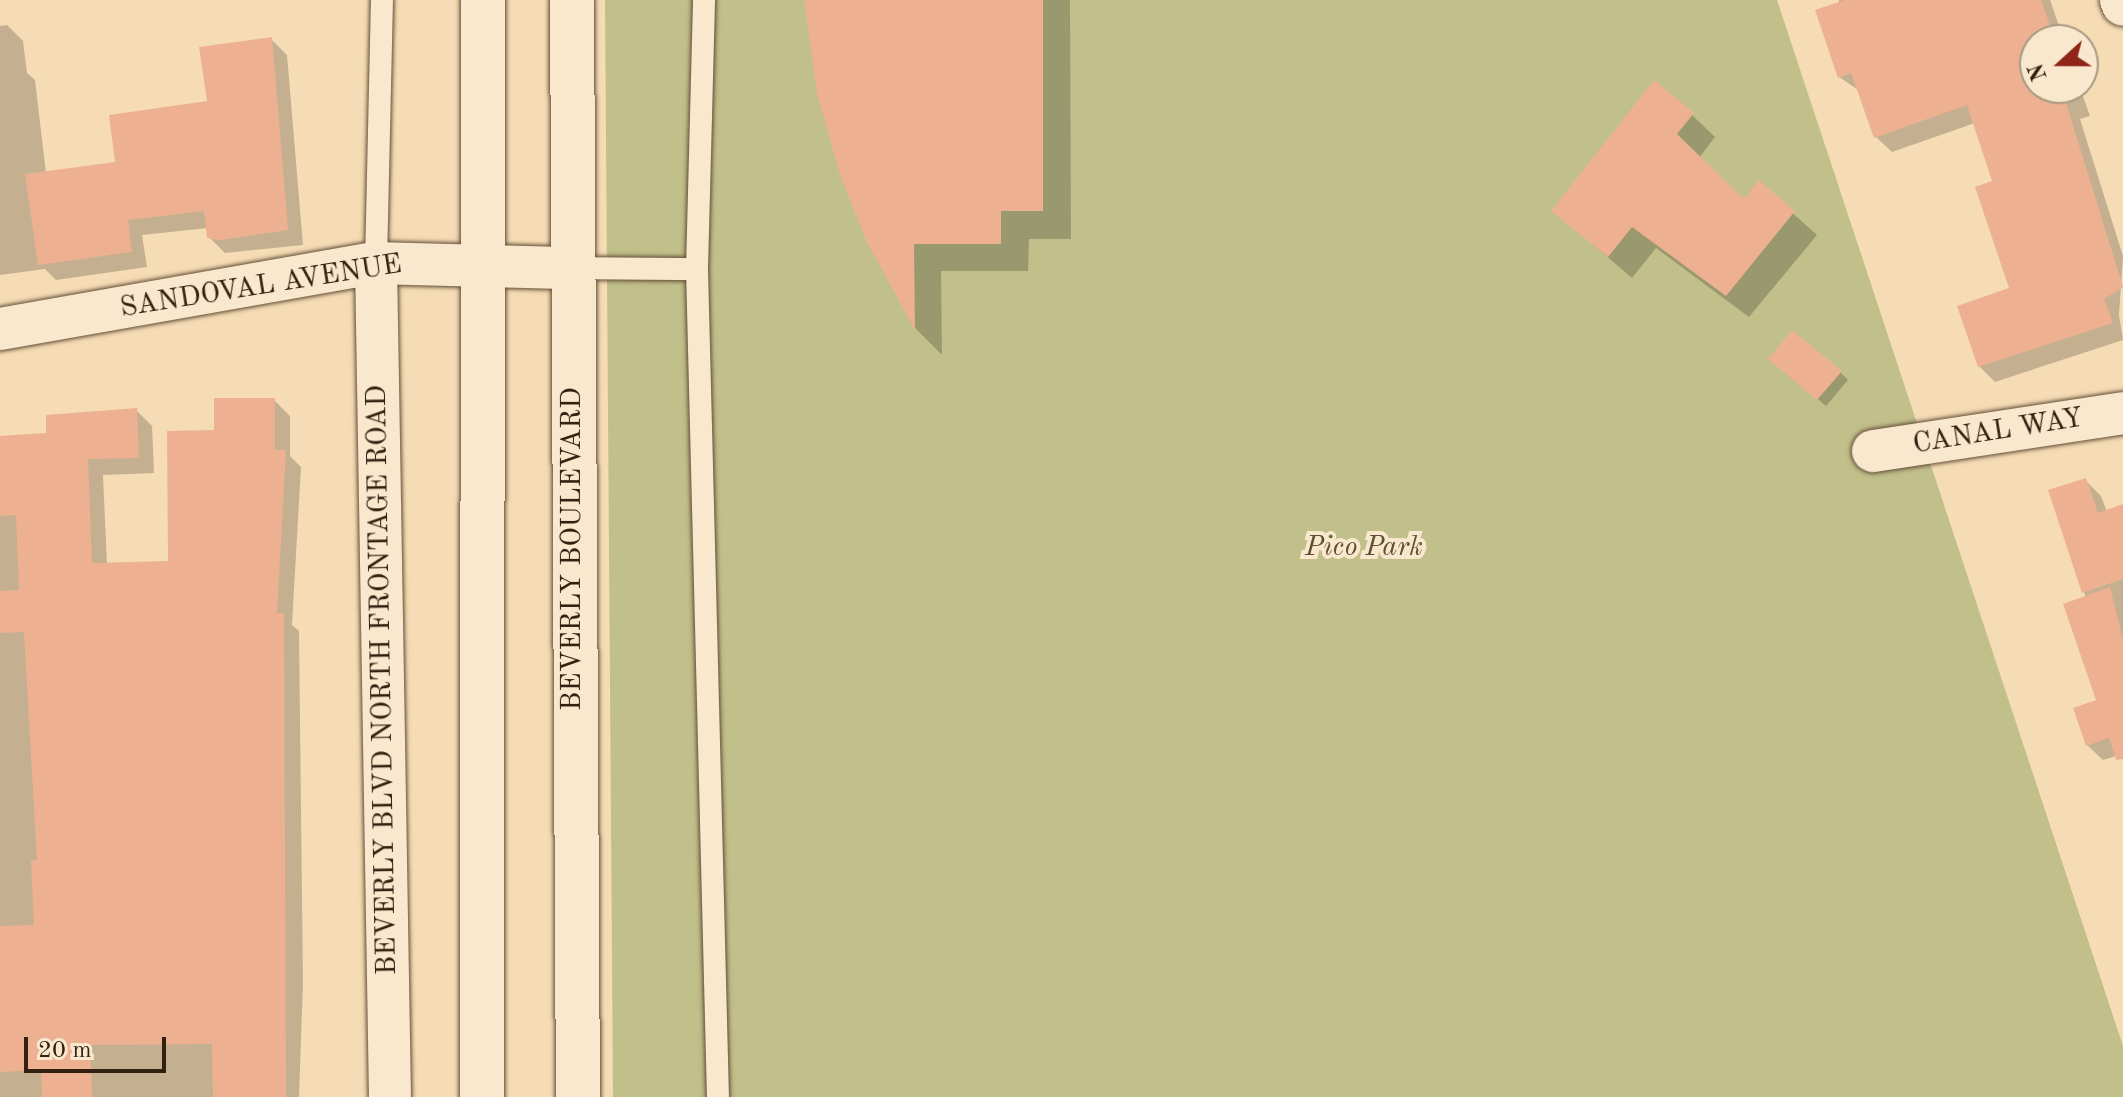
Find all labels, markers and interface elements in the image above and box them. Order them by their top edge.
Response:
north arrow [2019,24,2099,104]
text: N [2025,60,2052,84]
street label: SANDOVAL AVENUE [118,248,404,326]
street label: BEVERLY BLVD NORTH FRONTAGE ROAD [361,385,405,975]
street label: BEVERLY BOULEVARD [556,387,590,711]
street label: CANAL WAY [1911,402,2085,462]
park label: Pico Park [1305,531,1423,565]
scale bar [28,1021,170,1071]
text: 20 m [38,1039,92,1063]

